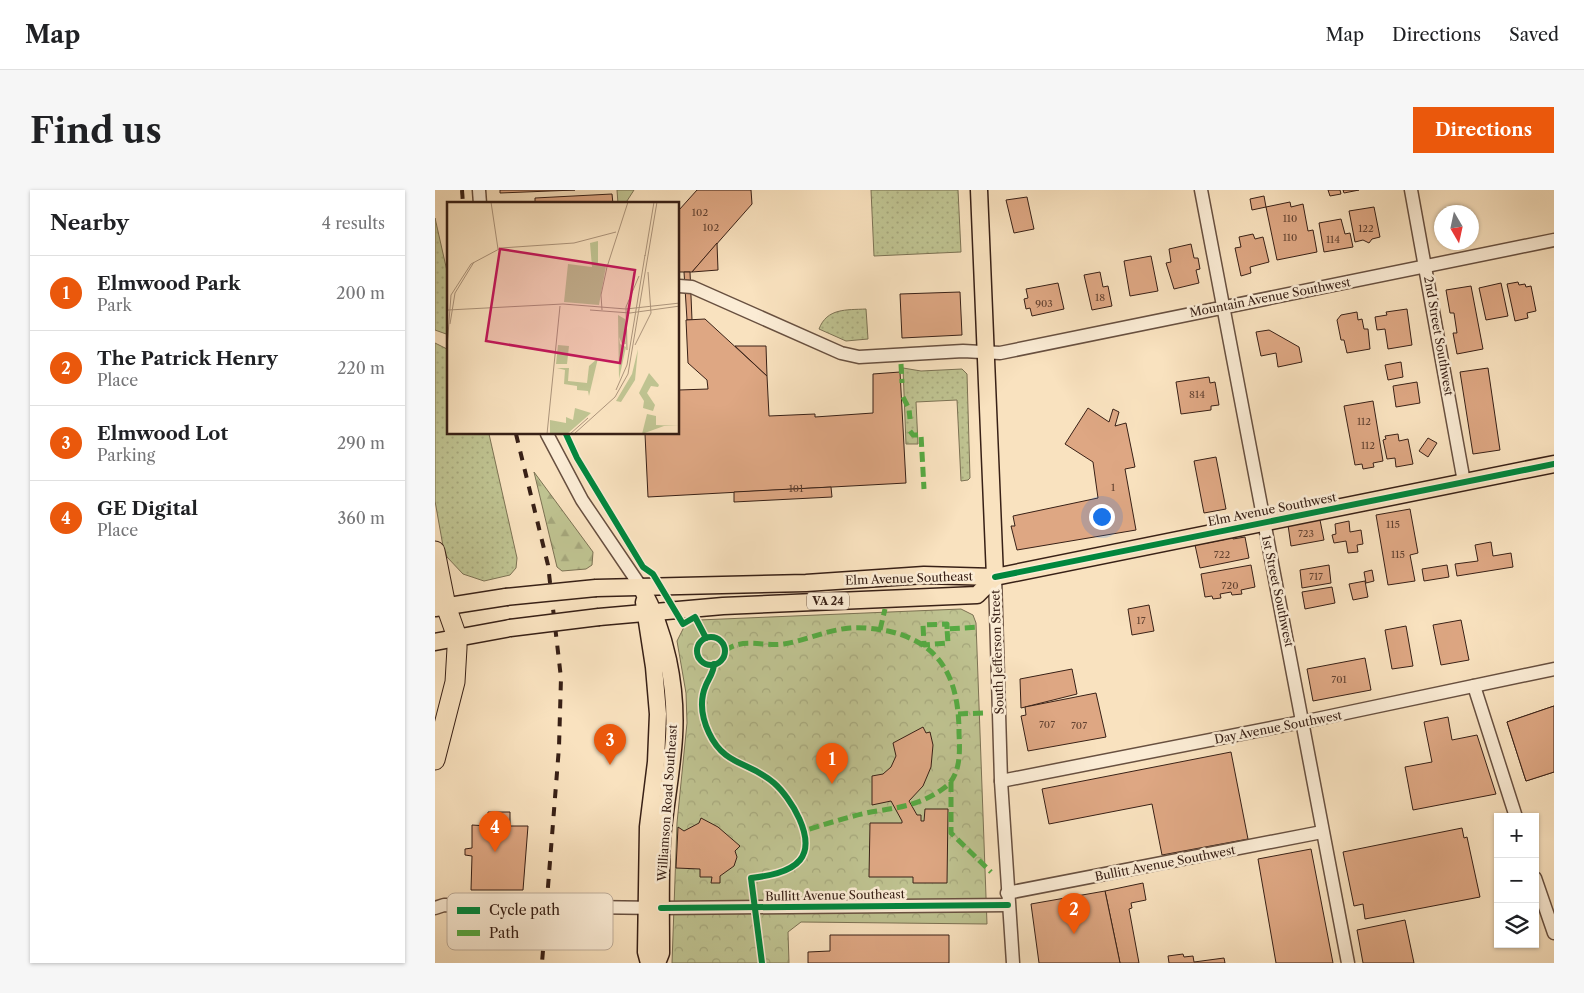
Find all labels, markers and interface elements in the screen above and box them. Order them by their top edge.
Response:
text: Map [25,20,80,49]
text: Map [1325,24,1364,46]
text: Directions [1392,24,1481,46]
text: Saved [1509,24,1559,46]
button: Directions [1413,107,1554,153]
text: Find us [30,109,162,152]
inset map [447,202,680,435]
north arrow [1434,205,1479,250]
house number: 102 [692,206,708,219]
text: Nearby [50,210,129,235]
house number: 110 [1283,212,1297,225]
text: 4 results [322,213,385,233]
house number: 102 [703,221,719,234]
house number: 122 [1358,222,1374,235]
house number: 110 [1283,231,1297,244]
house number: 114 [1326,233,1340,246]
text: Elmwood Park [97,272,241,295]
street label: Mountain Avenue Southwest [1188,274,1352,320]
street label: 2nd Street Southwest [1421,275,1457,398]
text: 1 [62,283,70,303]
text: 200 m [336,283,385,303]
house number: 18 [1095,291,1105,304]
text: Park [97,295,132,315]
house number: 903 [1035,297,1053,310]
text: The Patrick Henry [97,347,278,370]
text: 2 [61,358,71,378]
text: 220 m [337,358,385,378]
text: Place [97,370,138,390]
house number: 814 [1189,388,1205,401]
house number: 112 [1357,415,1371,428]
text: Elmwood Lot [97,422,228,445]
text: 3 [61,433,71,453]
text: 290 m [337,433,385,453]
house number: 112 [1361,439,1375,452]
text: Parking [97,445,155,465]
house number: 1 [1111,481,1116,494]
house number: 101 [789,482,804,495]
street label: Elm Avenue Southwest [1206,489,1338,529]
text: GE Digital [97,497,198,520]
your location [1089,504,1115,530]
text: 4 [61,508,71,528]
text: 360 m [338,508,385,528]
house number: 115 [1386,518,1400,531]
text: Place [97,520,138,540]
house number: 723 [1298,527,1314,540]
street label: 1st Street Southwest [1259,534,1297,649]
house number: 722 [1214,548,1230,561]
house number: 115 [1391,548,1405,561]
street label: Elm Avenue Southeast [845,568,974,588]
house number: 717 [1309,570,1323,583]
house number: 720 [1221,579,1239,592]
street label: South Jefferson Street [987,589,1007,715]
road number: VA 24 [807,592,849,610]
house number: 17 [1136,614,1146,627]
house number: 701 [1331,673,1348,686]
street label: Day Avenue Southwest [1213,707,1344,747]
house number: 707 [1039,718,1055,731]
house number: 707 [1071,719,1087,732]
street label: Williamson Road Southeast [654,723,680,883]
pin: 3 [594,724,626,765]
pin: 1 [816,743,848,784]
pin: 4 [479,811,511,852]
map controls [1494,813,1539,948]
button: + [1494,813,1539,858]
street label: Bullitt Avenue Southwest [1094,842,1237,884]
button: − [1494,858,1539,903]
street label: Bullitt Avenue Southeast [765,886,906,904]
legend [447,893,613,950]
pin: 2 [1058,893,1090,934]
text: Cycle path [489,901,560,919]
button: layers [1494,903,1539,948]
text: Path [489,924,519,942]

